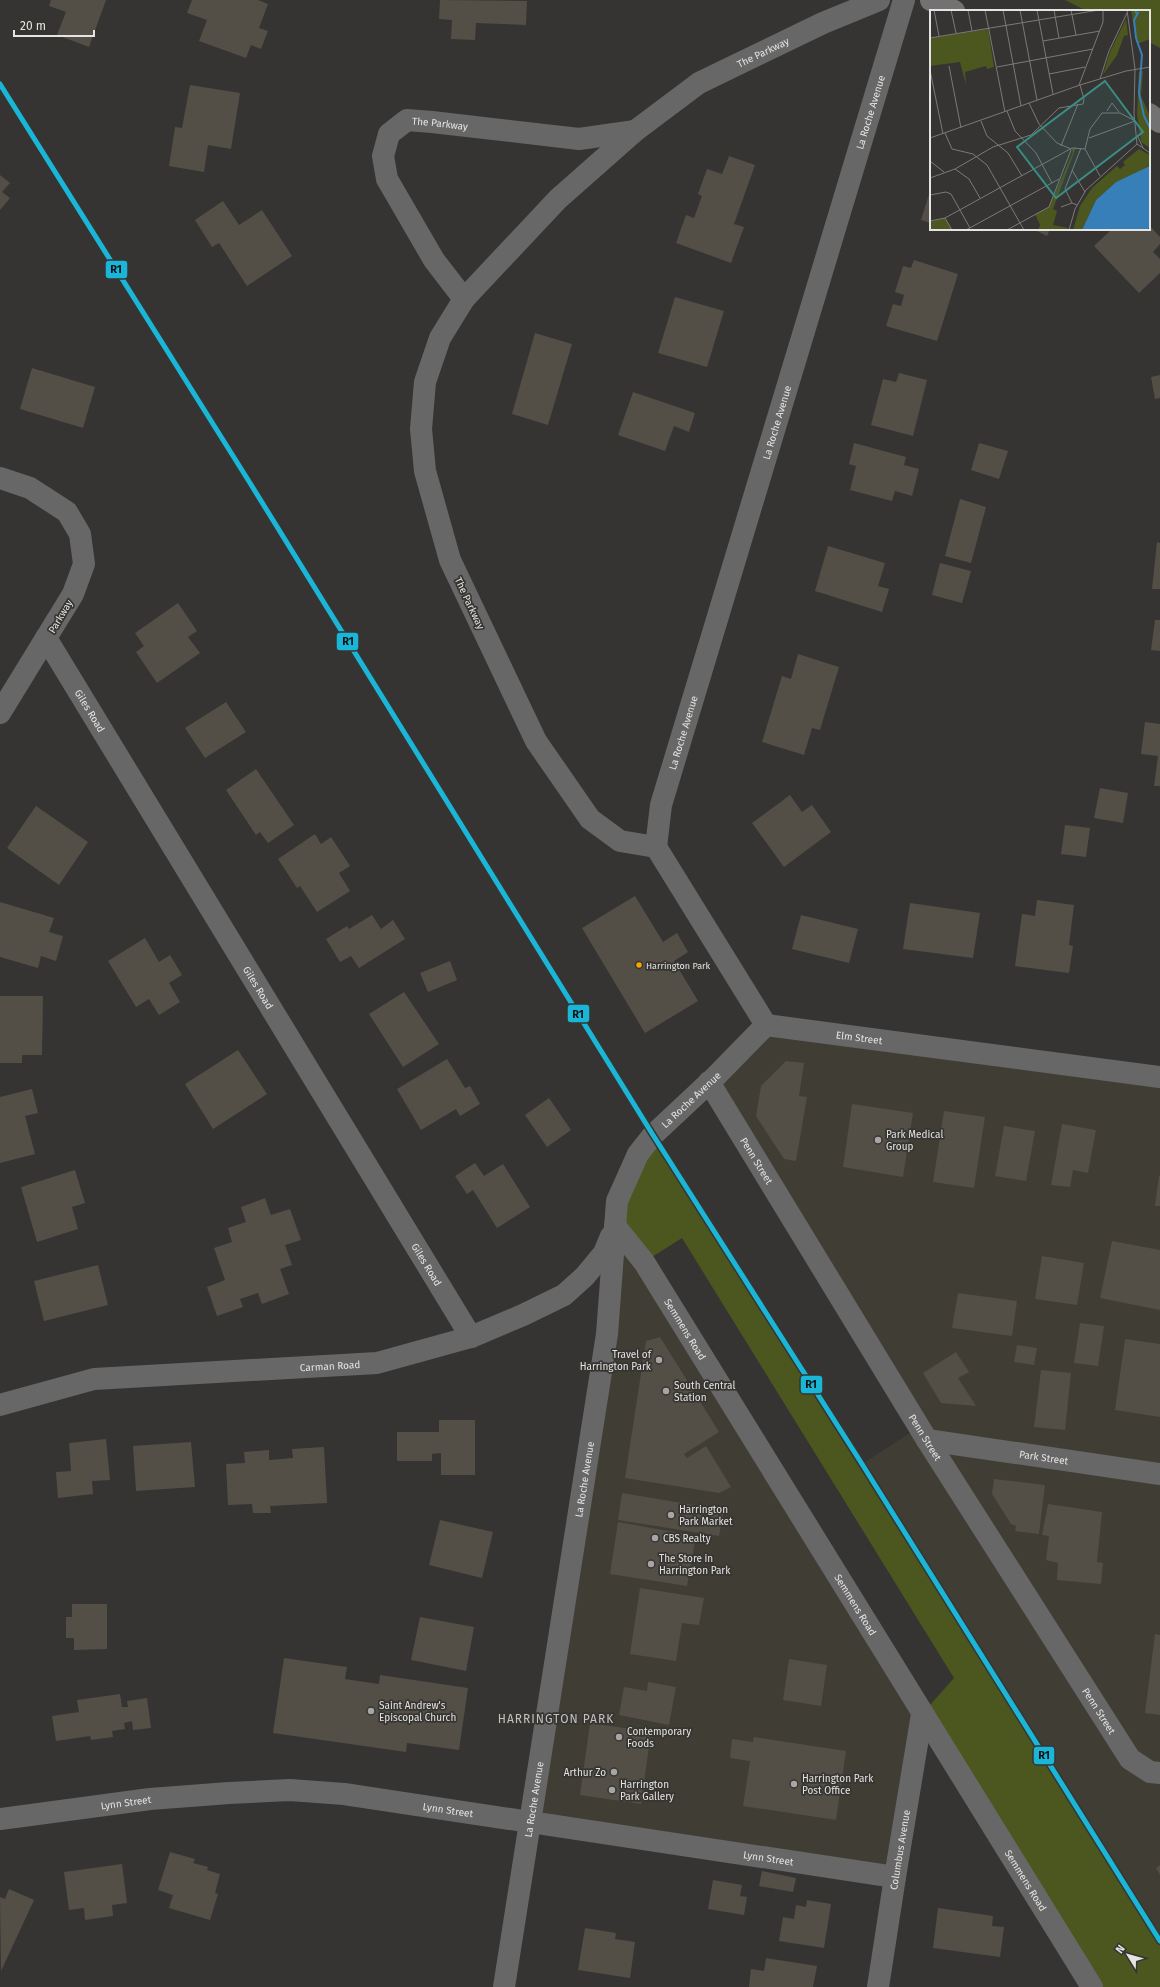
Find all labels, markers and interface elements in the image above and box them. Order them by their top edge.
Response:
inset map [930,10,1150,230]
scale bar [14,12,94,38]
text: 20 m [20,19,46,33]
street label: The Parkway [735,35,791,71]
street label: La Roche Avenue [854,74,888,151]
street label: The Parkway [412,115,469,133]
line badge: R1 [105,260,128,279]
text: R1 [110,263,122,276]
street label: La Roche Avenue [761,384,794,461]
street label: The Parkway [452,575,486,631]
street label: Parkway [46,598,76,635]
line badge: R1 [336,632,359,651]
text: R1 [342,635,354,648]
street label: Giles Road [72,688,107,735]
street label: La Roche Avenue [667,694,701,771]
marker: Harrington Park [634,960,644,970]
place label: Harrington Park [646,961,711,971]
street label: Giles Road [240,964,275,1012]
line badge: R1 [567,1004,590,1023]
text: R1 [572,1008,584,1021]
street label: Elm Street [835,1029,883,1047]
street label: La Roche Avenue [659,1070,724,1131]
place label: Park Medical Group [886,1129,943,1153]
marker: Park Medical Group [873,1135,883,1145]
street label: Penn Street [737,1136,775,1187]
street label: Giles Road [408,1241,444,1288]
street label: Semmens Road [661,1297,708,1362]
place label: Travel of Harrington Park [580,1349,652,1373]
marker: Travel of Harrington Park [654,1355,664,1365]
street label: Carman Road [300,1359,361,1374]
line badge: R1 [800,1375,823,1394]
text: R1 [805,1378,817,1391]
place label: South Central Station [674,1380,735,1404]
marker: South Central Station [661,1386,671,1396]
street label: Penn Street [906,1412,944,1464]
street label: La Roche Avenue [573,1441,597,1518]
street label: Park Street [1018,1449,1069,1468]
place label: Harrington Park Market [679,1504,733,1528]
marker: Harrington Park Market [666,1510,676,1520]
marker: CBS Realty [650,1533,660,1543]
place label: CBS Realty [663,1533,711,1545]
place label: The Store in Harrington Park [659,1553,731,1577]
marker: The Store in Harrington Park [646,1559,656,1569]
street label: Semmens Road [831,1572,878,1638]
street label: Penn Street [1079,1686,1118,1737]
place label: Saint Andrew's Episcopal Church [379,1700,456,1724]
marker: Saint Andrew's Episcopal Church [366,1706,376,1716]
district label: HARRINGTON PARK [498,1712,614,1726]
place label: Contemporary Foods [627,1726,691,1750]
marker: Contemporary Foods [614,1732,624,1742]
line badge: R1 [1033,1746,1055,1765]
text: R1 [1038,1749,1050,1762]
street label: La Roche Avenue [523,1761,546,1838]
place label: Arthur Zo [564,1767,606,1779]
marker: Arthur Zo [609,1767,619,1777]
place label: Harrington Park Post Office [802,1773,874,1797]
place label: Harrington Park Gallery [620,1779,674,1803]
marker: Harrington Park Post Office [789,1779,799,1789]
marker: Harrington Park Gallery [607,1785,617,1795]
street label: Lynn Street [100,1794,152,1813]
street label: Lynn Street [422,1801,474,1820]
street label: Columbus Avenue [888,1809,913,1891]
street label: Semmens Road [1002,1848,1049,1914]
street label: Lynn Street [742,1849,795,1869]
north arrow [1108,1935,1148,1975]
text: N [1113,1942,1128,1956]

